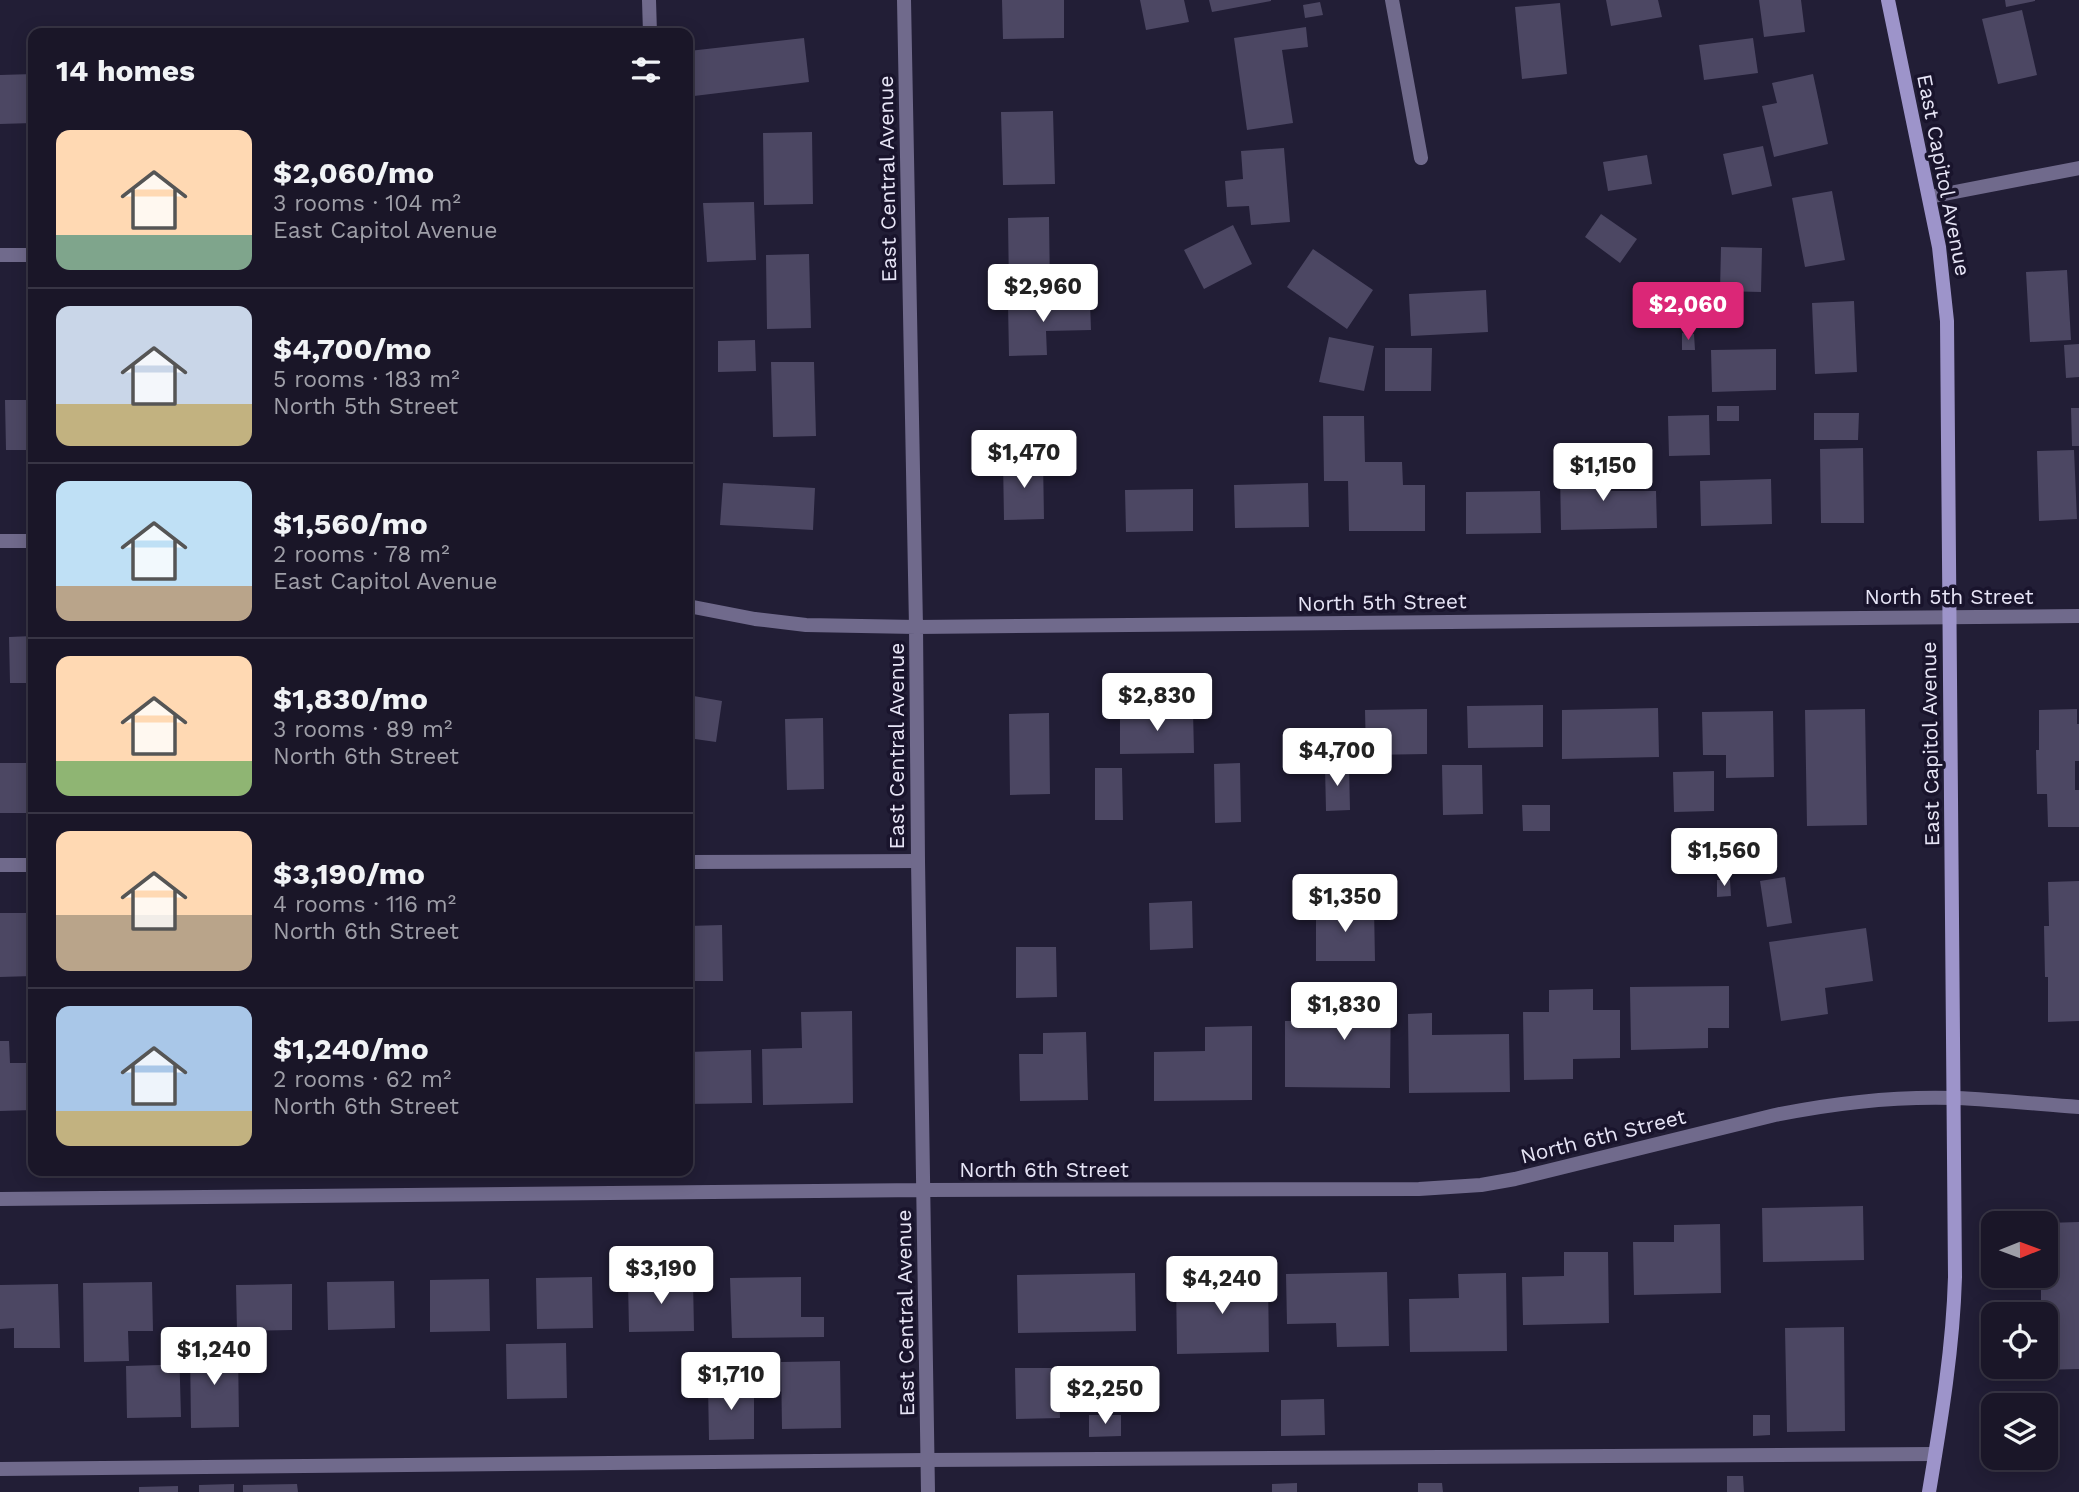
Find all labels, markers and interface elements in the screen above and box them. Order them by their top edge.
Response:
icon: filters [627,51,665,89]
text: 14 homes [56,53,195,88]
street label: East Capitol Avenue [1912,72,1976,278]
street label: East Central Avenue [873,75,901,283]
text: $2,060/mo [273,155,434,190]
icon: home [112,158,196,242]
text: 3 rooms · 104 m² [273,190,461,217]
text: East Capitol Avenue [273,217,498,244]
pin: $2,960 [986,264,1100,324]
text: $2,960 [1004,273,1082,300]
pin: $2,060 [1631,282,1745,342]
text: $2,060 [1649,291,1727,318]
text: $4,700/mo [273,331,431,366]
icon: home [112,334,196,418]
text: 5 rooms · 183 m² [273,366,460,393]
text: North 5th Street [273,393,458,420]
pin: $1,470 [967,430,1081,490]
text: $1,470 [987,439,1061,466]
pin: $1,150 [1546,444,1660,503]
text: $1,150 [1569,452,1637,479]
text: $1,560/mo [273,506,428,541]
icon: home [112,509,196,593]
text: 2 rooms · 78 m² [273,541,450,568]
text: East Capitol Avenue [273,568,498,595]
street label: North 5th Street [1864,584,2034,609]
street label: North 5th Street [1297,588,1467,616]
street label: East Capitol Avenue [1916,641,1944,847]
street label: East Central Avenue [884,643,909,849]
pin: $2,830 [1100,674,1214,733]
text: $1,830/mo [273,681,428,716]
text: $2,830 [1118,682,1196,709]
icon: home [112,684,196,768]
text: 3 rooms · 89 m² [273,716,452,743]
pin: $4,700 [1280,728,1394,788]
text: $4,700 [1299,737,1375,764]
text: North 6th Street [273,743,459,770]
pin: $1,560 [1667,828,1781,888]
text: $1,560 [1687,837,1761,864]
text: $3,190/mo [273,856,425,891]
icon: home [112,859,196,943]
pin: $1,350 [1288,874,1402,934]
text: $1,350 [1308,883,1382,910]
text: 4 rooms · 116 m² [273,891,456,918]
text: North 6th Street [273,918,459,945]
pin: $1,830 [1287,982,1401,1042]
text: $1,830 [1307,991,1381,1018]
text: $1,240/mo [273,1031,429,1066]
icon: home [112,1034,196,1118]
text: 2 rooms · 62 m² [273,1066,451,1093]
text: North 6th Street [273,1093,459,1120]
street label: North 6th Street [1518,1103,1689,1169]
street label: North 6th Street [959,1157,1129,1182]
street label: East Central Avenue [891,1209,919,1417]
north arrow [1981,1211,2058,1288]
map controls [1981,1211,2058,1470]
pin: $3,190 [604,1246,718,1306]
text: $3,190 [625,1255,697,1282]
pin: $4,240 [1165,1256,1279,1316]
text: $4,240 [1182,1265,1262,1292]
button: locate [1981,1302,2058,1379]
pin: $1,240 [157,1328,271,1387]
text: $1,240 [177,1336,251,1363]
pin: $1,710 [674,1352,788,1412]
text: $1,710 [697,1361,765,1388]
pin: $2,250 [1048,1366,1162,1426]
text: $2,250 [1066,1375,1144,1402]
button: layers [1981,1393,2058,1470]

